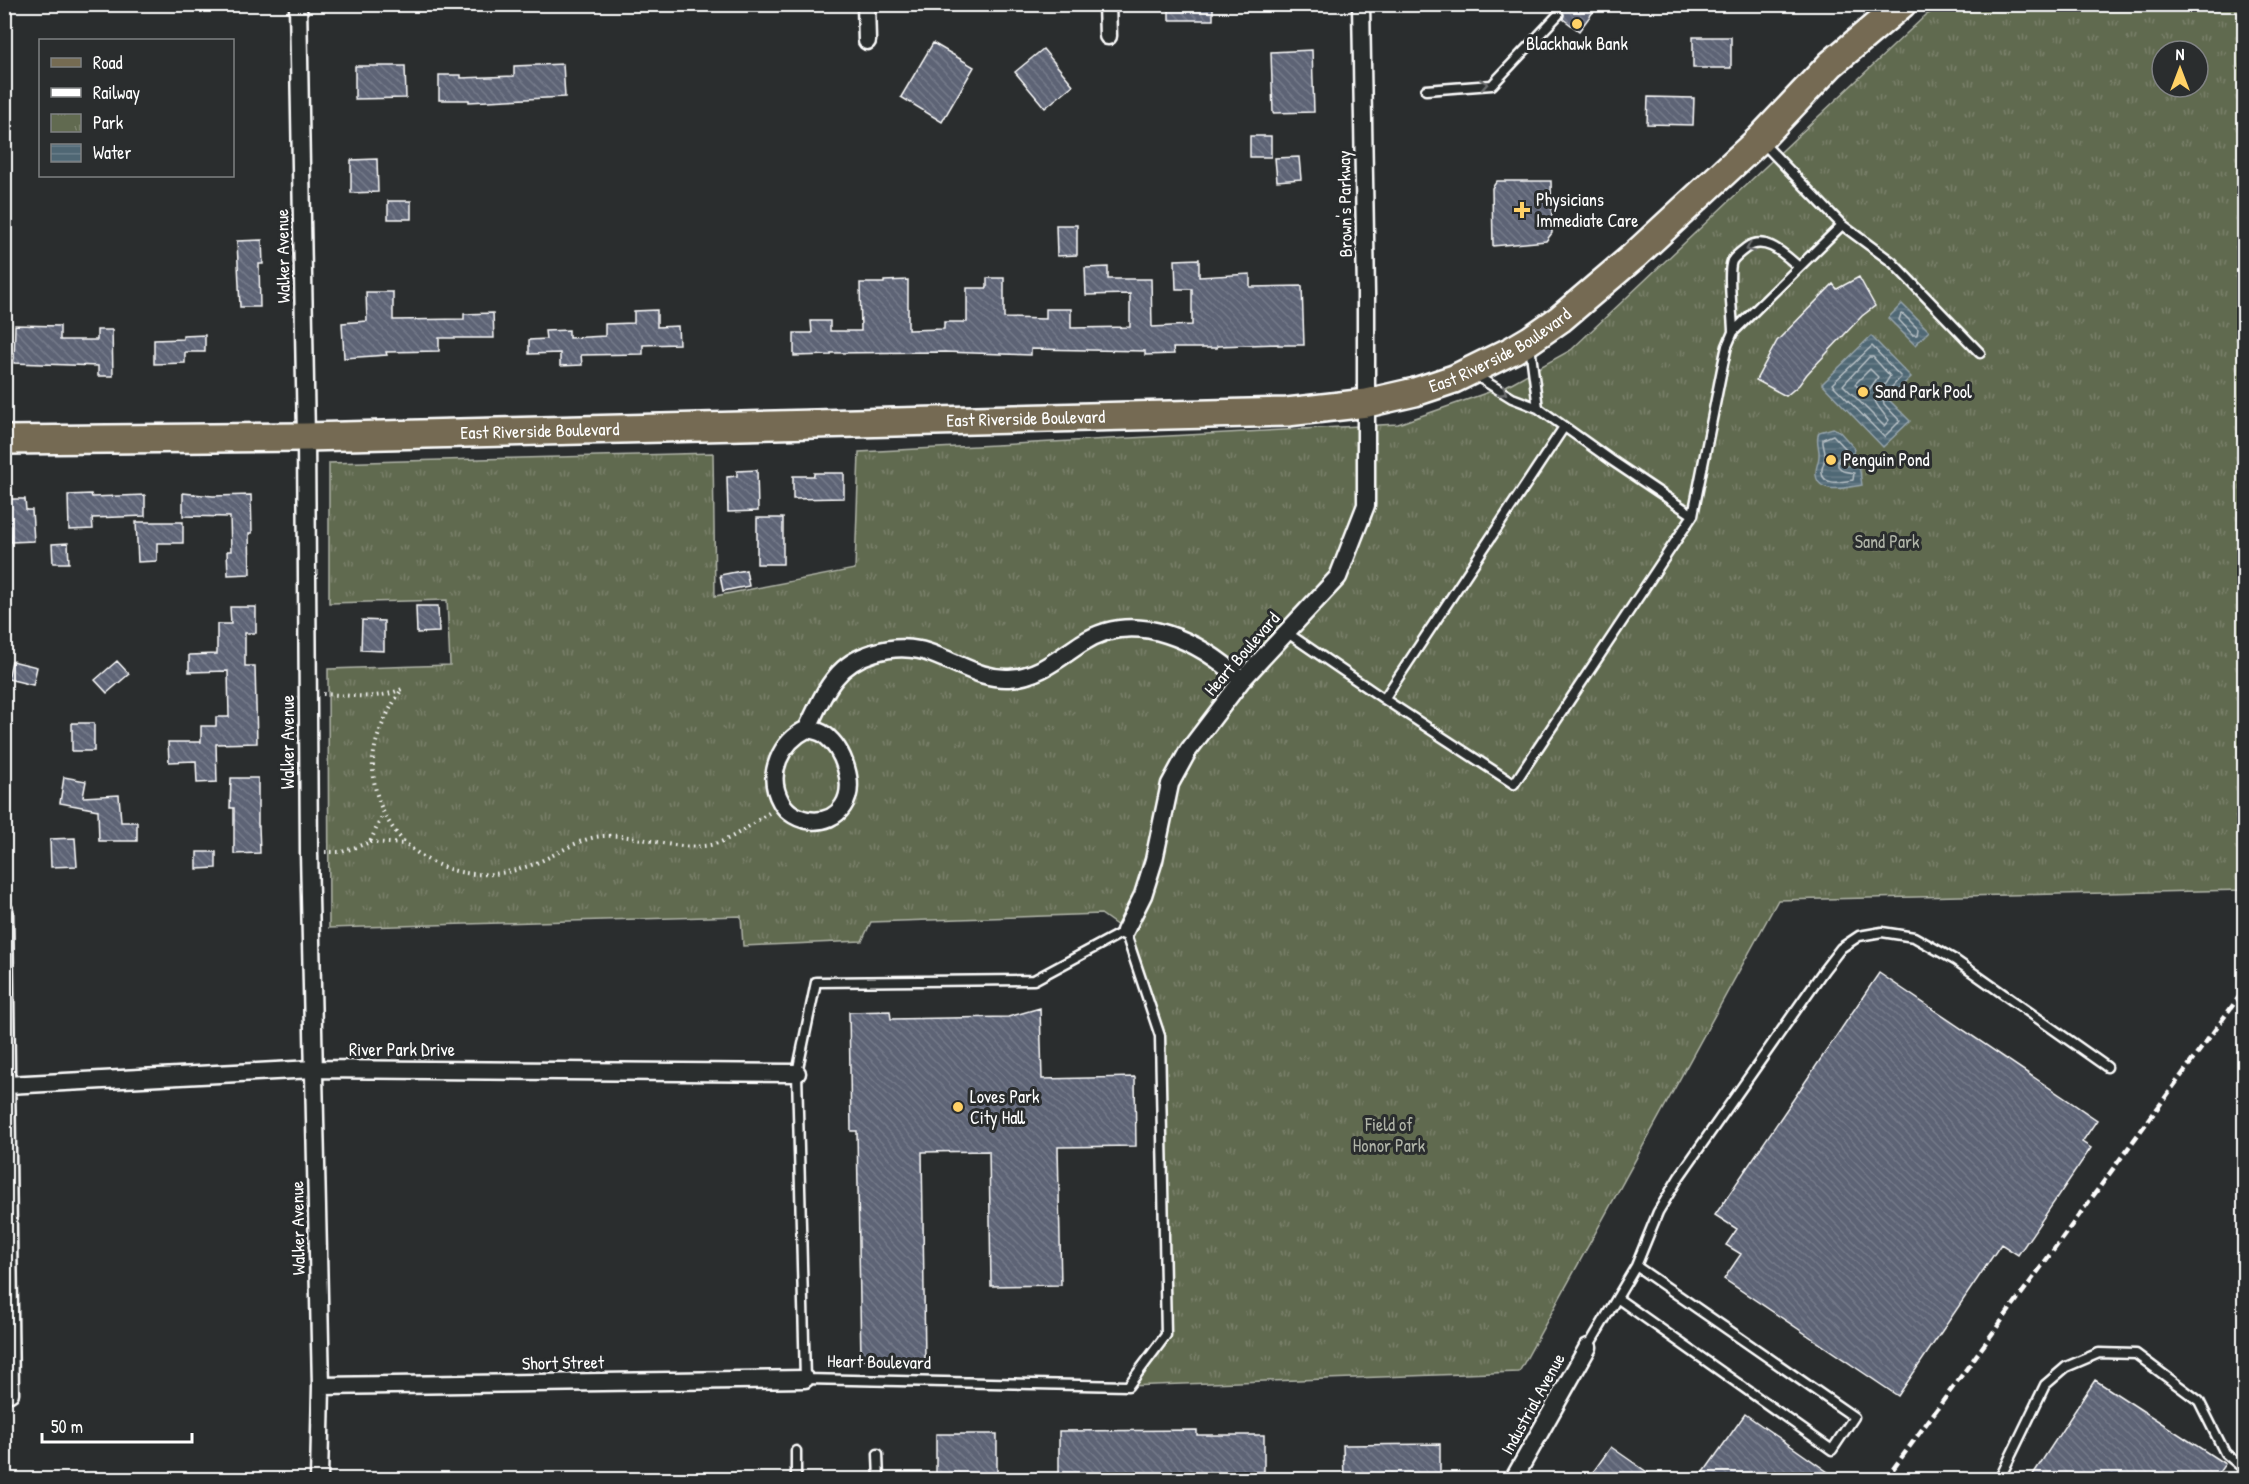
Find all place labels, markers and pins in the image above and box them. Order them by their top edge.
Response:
marker: Blackhawk Bank [1570,17,1584,31]
place label: Blackhawk Bank [1526,31,1628,56]
place label: Physicians Immediate Care [1536,187,1639,233]
marker: Physicians Immediate Care [1513,201,1531,219]
place label: Sand Park Pool [1875,379,1972,404]
marker: Sand Park Pool [1856,385,1870,399]
place label: Penguin Pond [1843,447,1930,472]
marker: Penguin Pond [1824,453,1838,467]
place label: Loves Park City Hall [970,1084,1040,1130]
marker: Loves Park City Hall [951,1100,965,1114]

